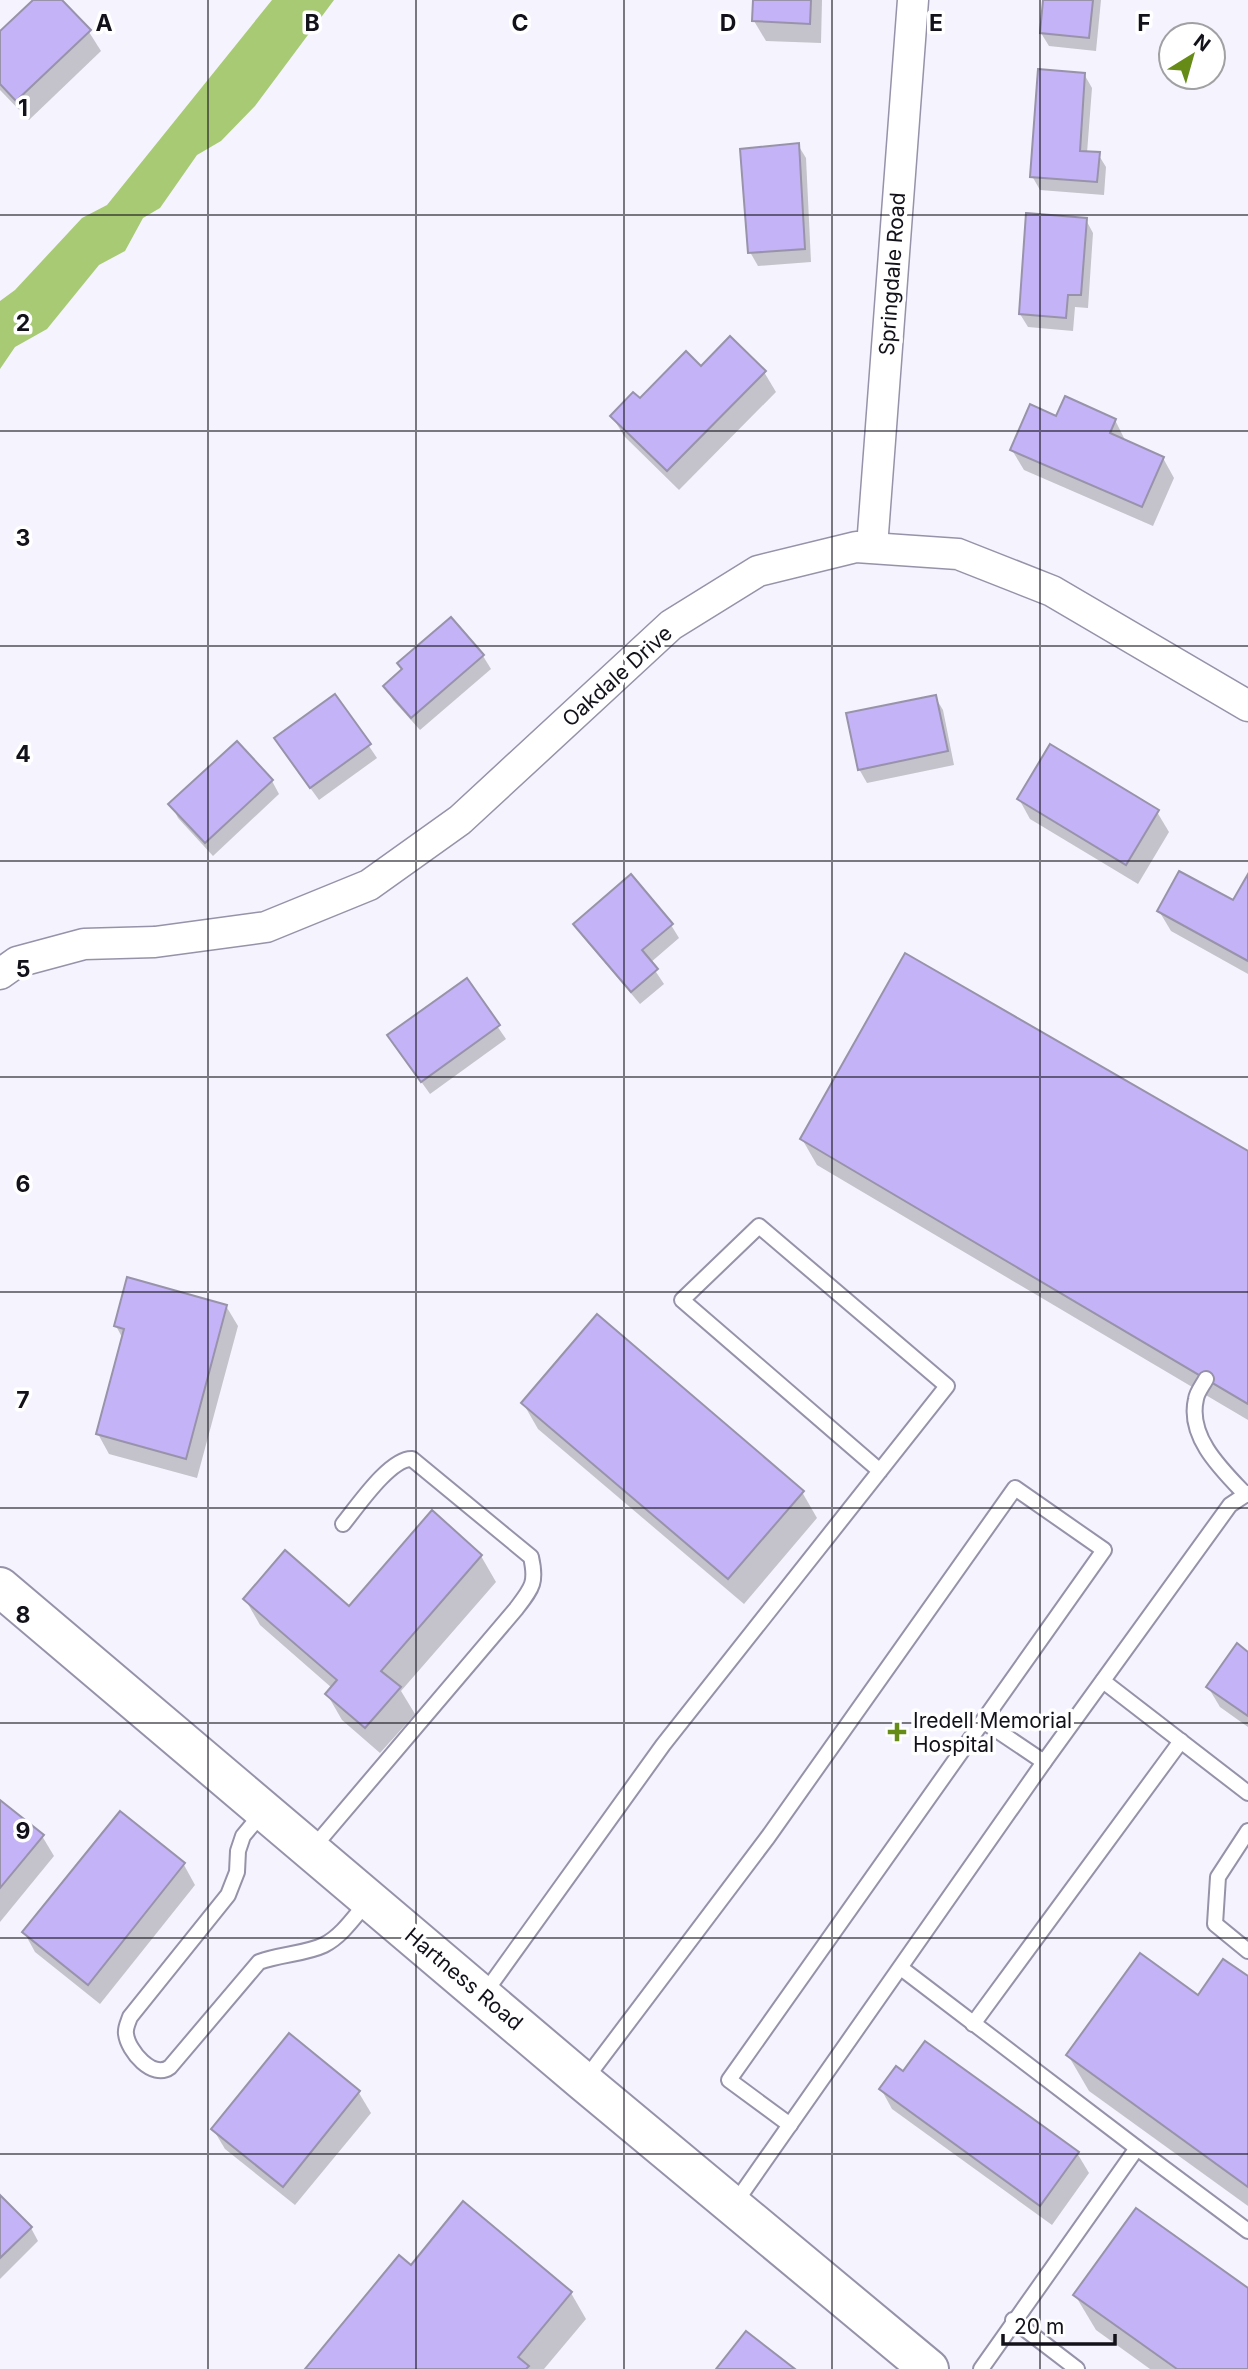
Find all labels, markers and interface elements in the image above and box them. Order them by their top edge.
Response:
text: A [95,9,113,37]
text: B [304,9,320,37]
text: C [511,9,529,37]
text: D [720,9,736,37]
text: E [929,9,943,37]
text: F [1137,9,1151,37]
north arrow [1157,21,1227,91]
text: N [1189,29,1215,56]
text: 1 [18,94,28,122]
street label: Springdale Road [874,192,910,356]
text: 2 [16,309,30,337]
text: 3 [16,524,30,552]
street label: Oakdale Drive [557,620,677,732]
text: 4 [15,740,31,768]
text: 5 [16,955,30,983]
text: 6 [16,1170,30,1198]
text: 7 [16,1386,30,1414]
text: 8 [16,1601,30,1629]
place label: Iredell Memorial Hospital [913,1708,1072,1757]
marker: Iredell Memorial Hospital [887,1722,907,1742]
text: 9 [16,1817,30,1845]
street label: Hartness Road [400,1923,528,2035]
scale bar [1003,2302,1115,2346]
text: 20 m [1014,2314,1064,2339]

